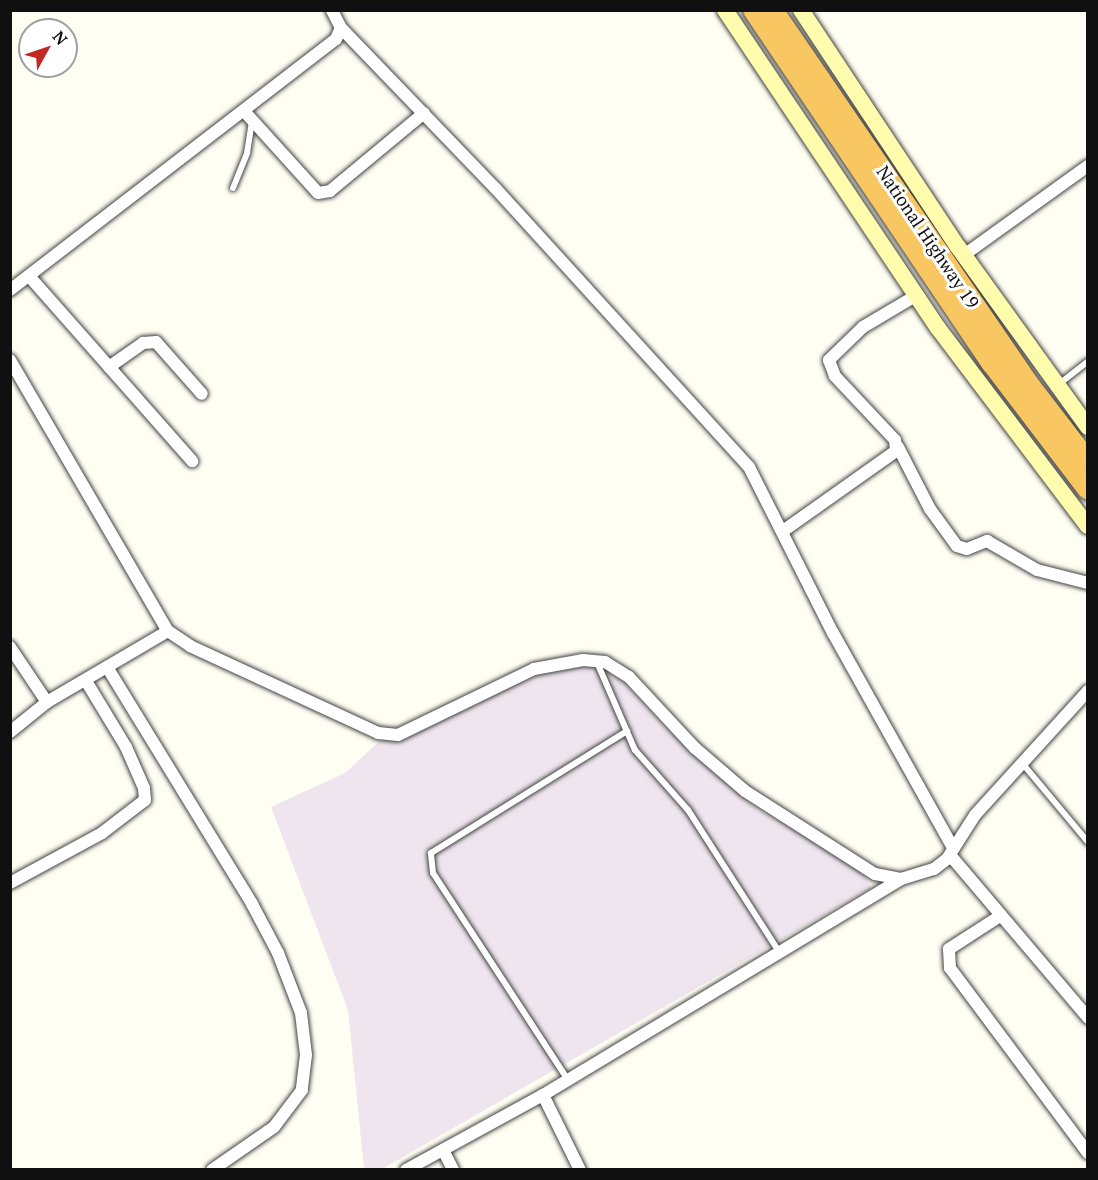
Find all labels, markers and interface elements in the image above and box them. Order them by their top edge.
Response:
north arrow [18,18,78,78]
text: N [48,26,73,49]
street label: National Highway 19 [872,162,984,312]

